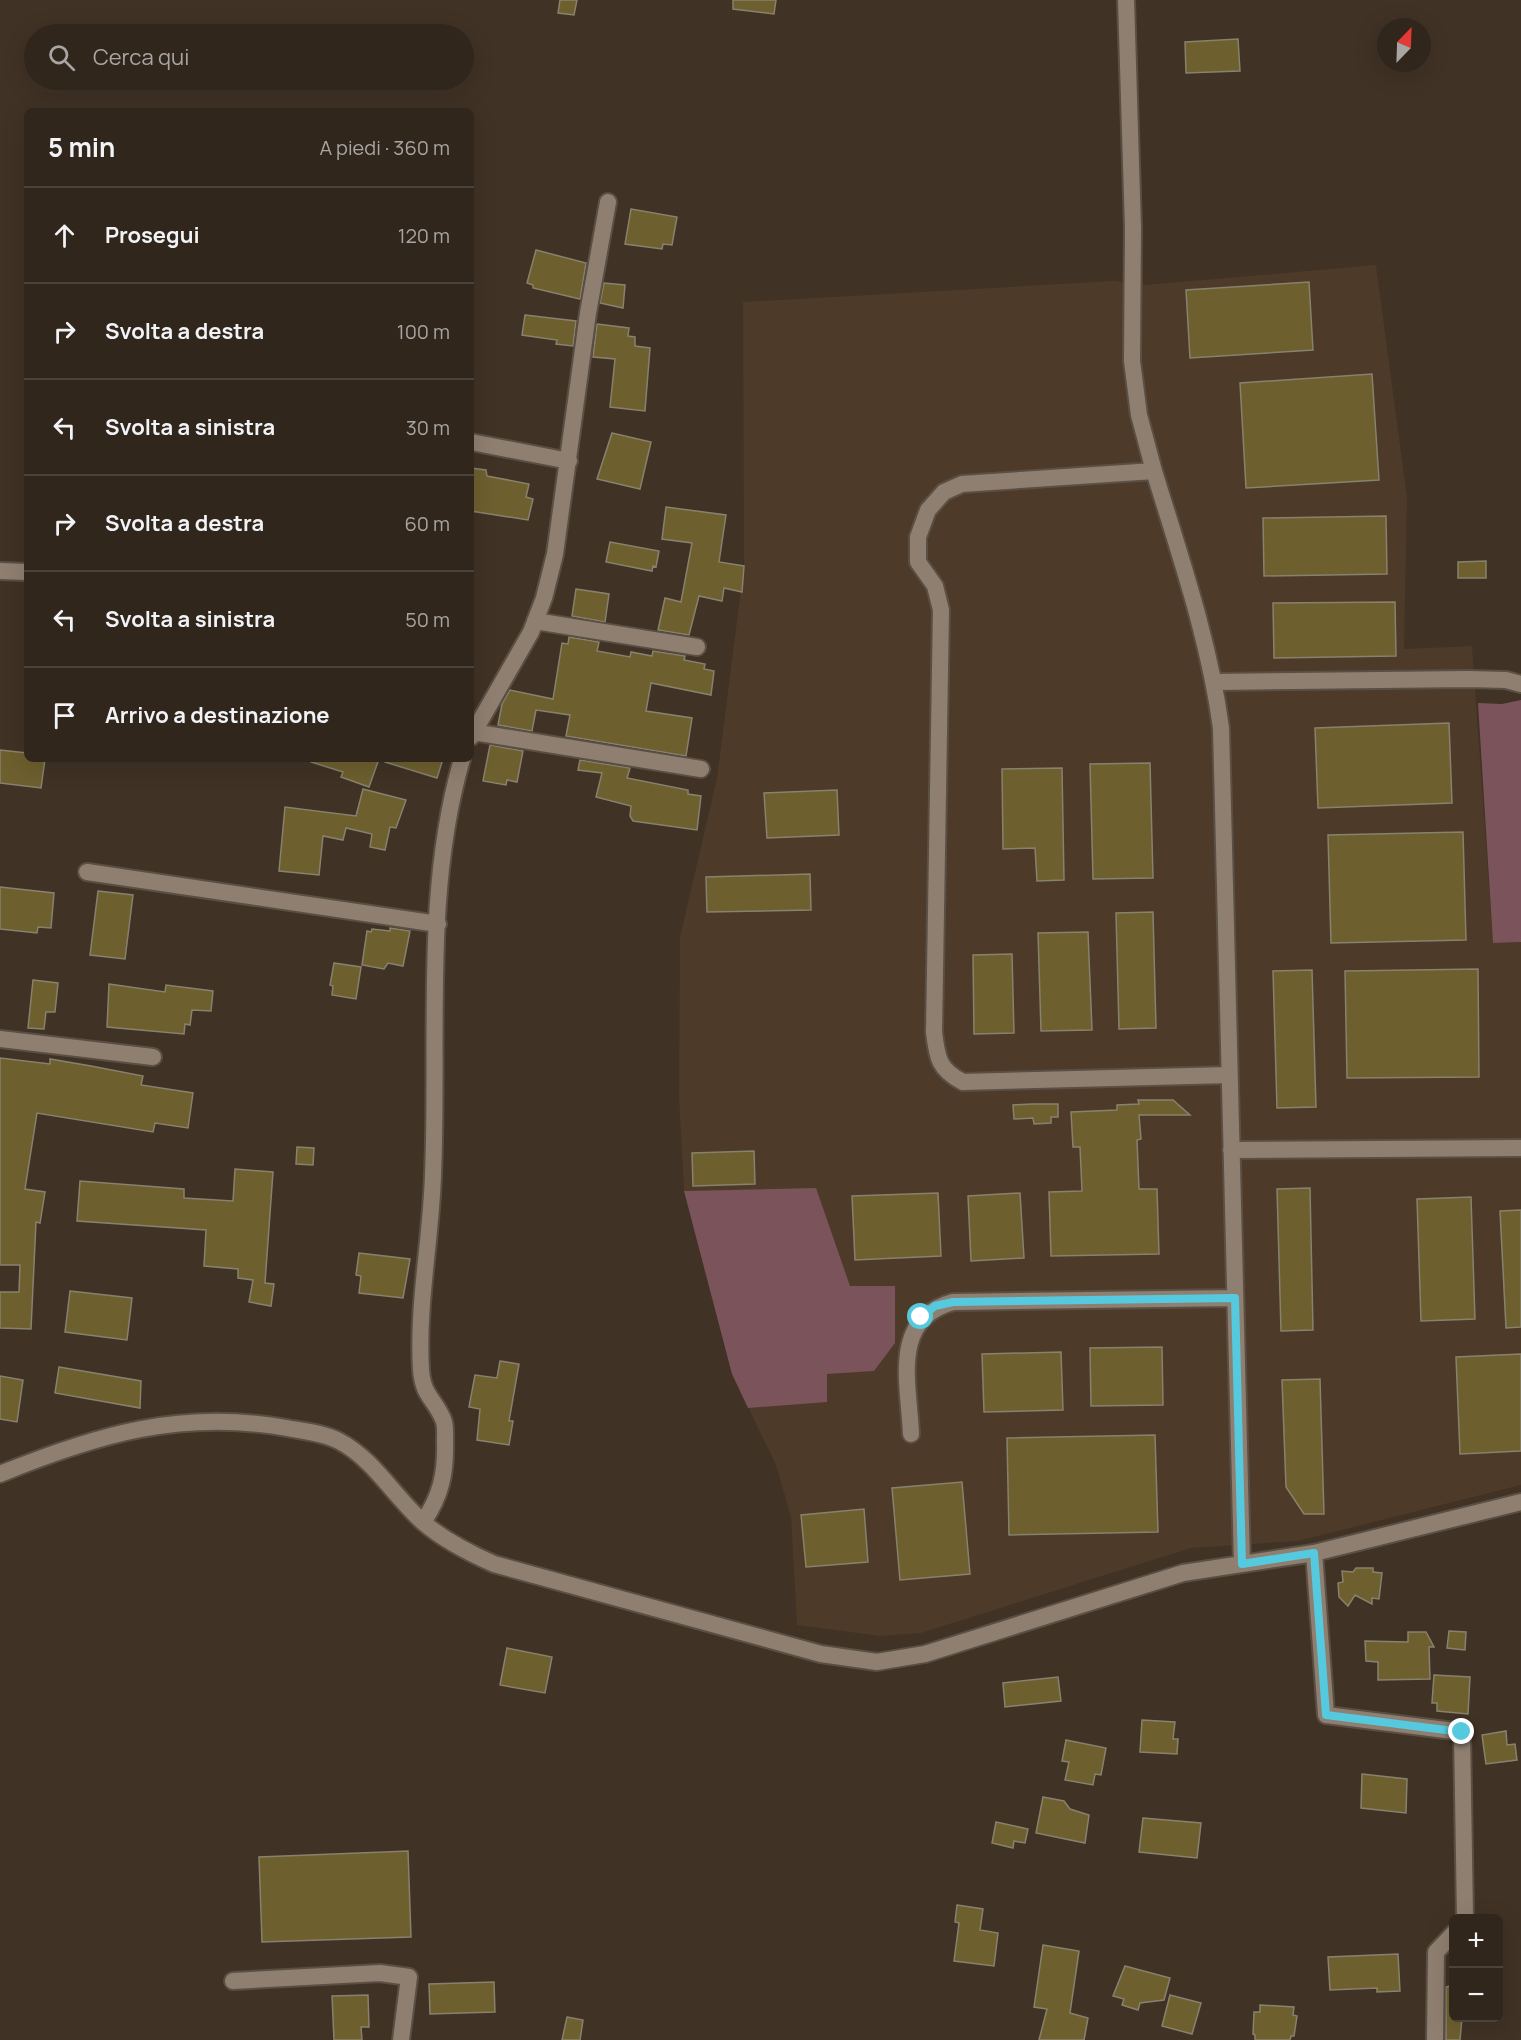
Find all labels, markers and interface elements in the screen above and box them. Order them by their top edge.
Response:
north arrow [1377,18,1431,72]
search box [24,24,474,90]
icon: search [45,41,78,74]
text: Cerca qui [93,42,189,72]
text: 5 min [48,129,115,165]
text: A piedi · 360 m [319,134,450,161]
icon: ahead [48,219,81,252]
text: Prosegui [105,220,200,250]
text: 120 m [398,222,450,249]
icon: right [48,315,81,348]
text: Svolta a destra [105,316,264,346]
text: 100 m [397,318,450,345]
icon: left [48,411,81,444]
text: Svolta a sinistra [105,412,275,442]
text: 30 m [406,414,450,441]
icon: right [48,507,81,540]
text: Svolta a destra [105,508,264,538]
text: 60 m [404,510,450,537]
icon: left [48,603,81,636]
text: Svolta a sinistra [105,604,275,634]
text: 50 m [405,606,450,633]
icon: arrive [48,699,81,732]
text: Arrivo a destinazione [105,700,329,730]
route start [907,1303,933,1329]
route end [1448,1718,1474,1744]
map controls [1449,1914,1503,2022]
button: + [1449,1914,1503,1968]
button: − [1449,1968,1503,2022]

